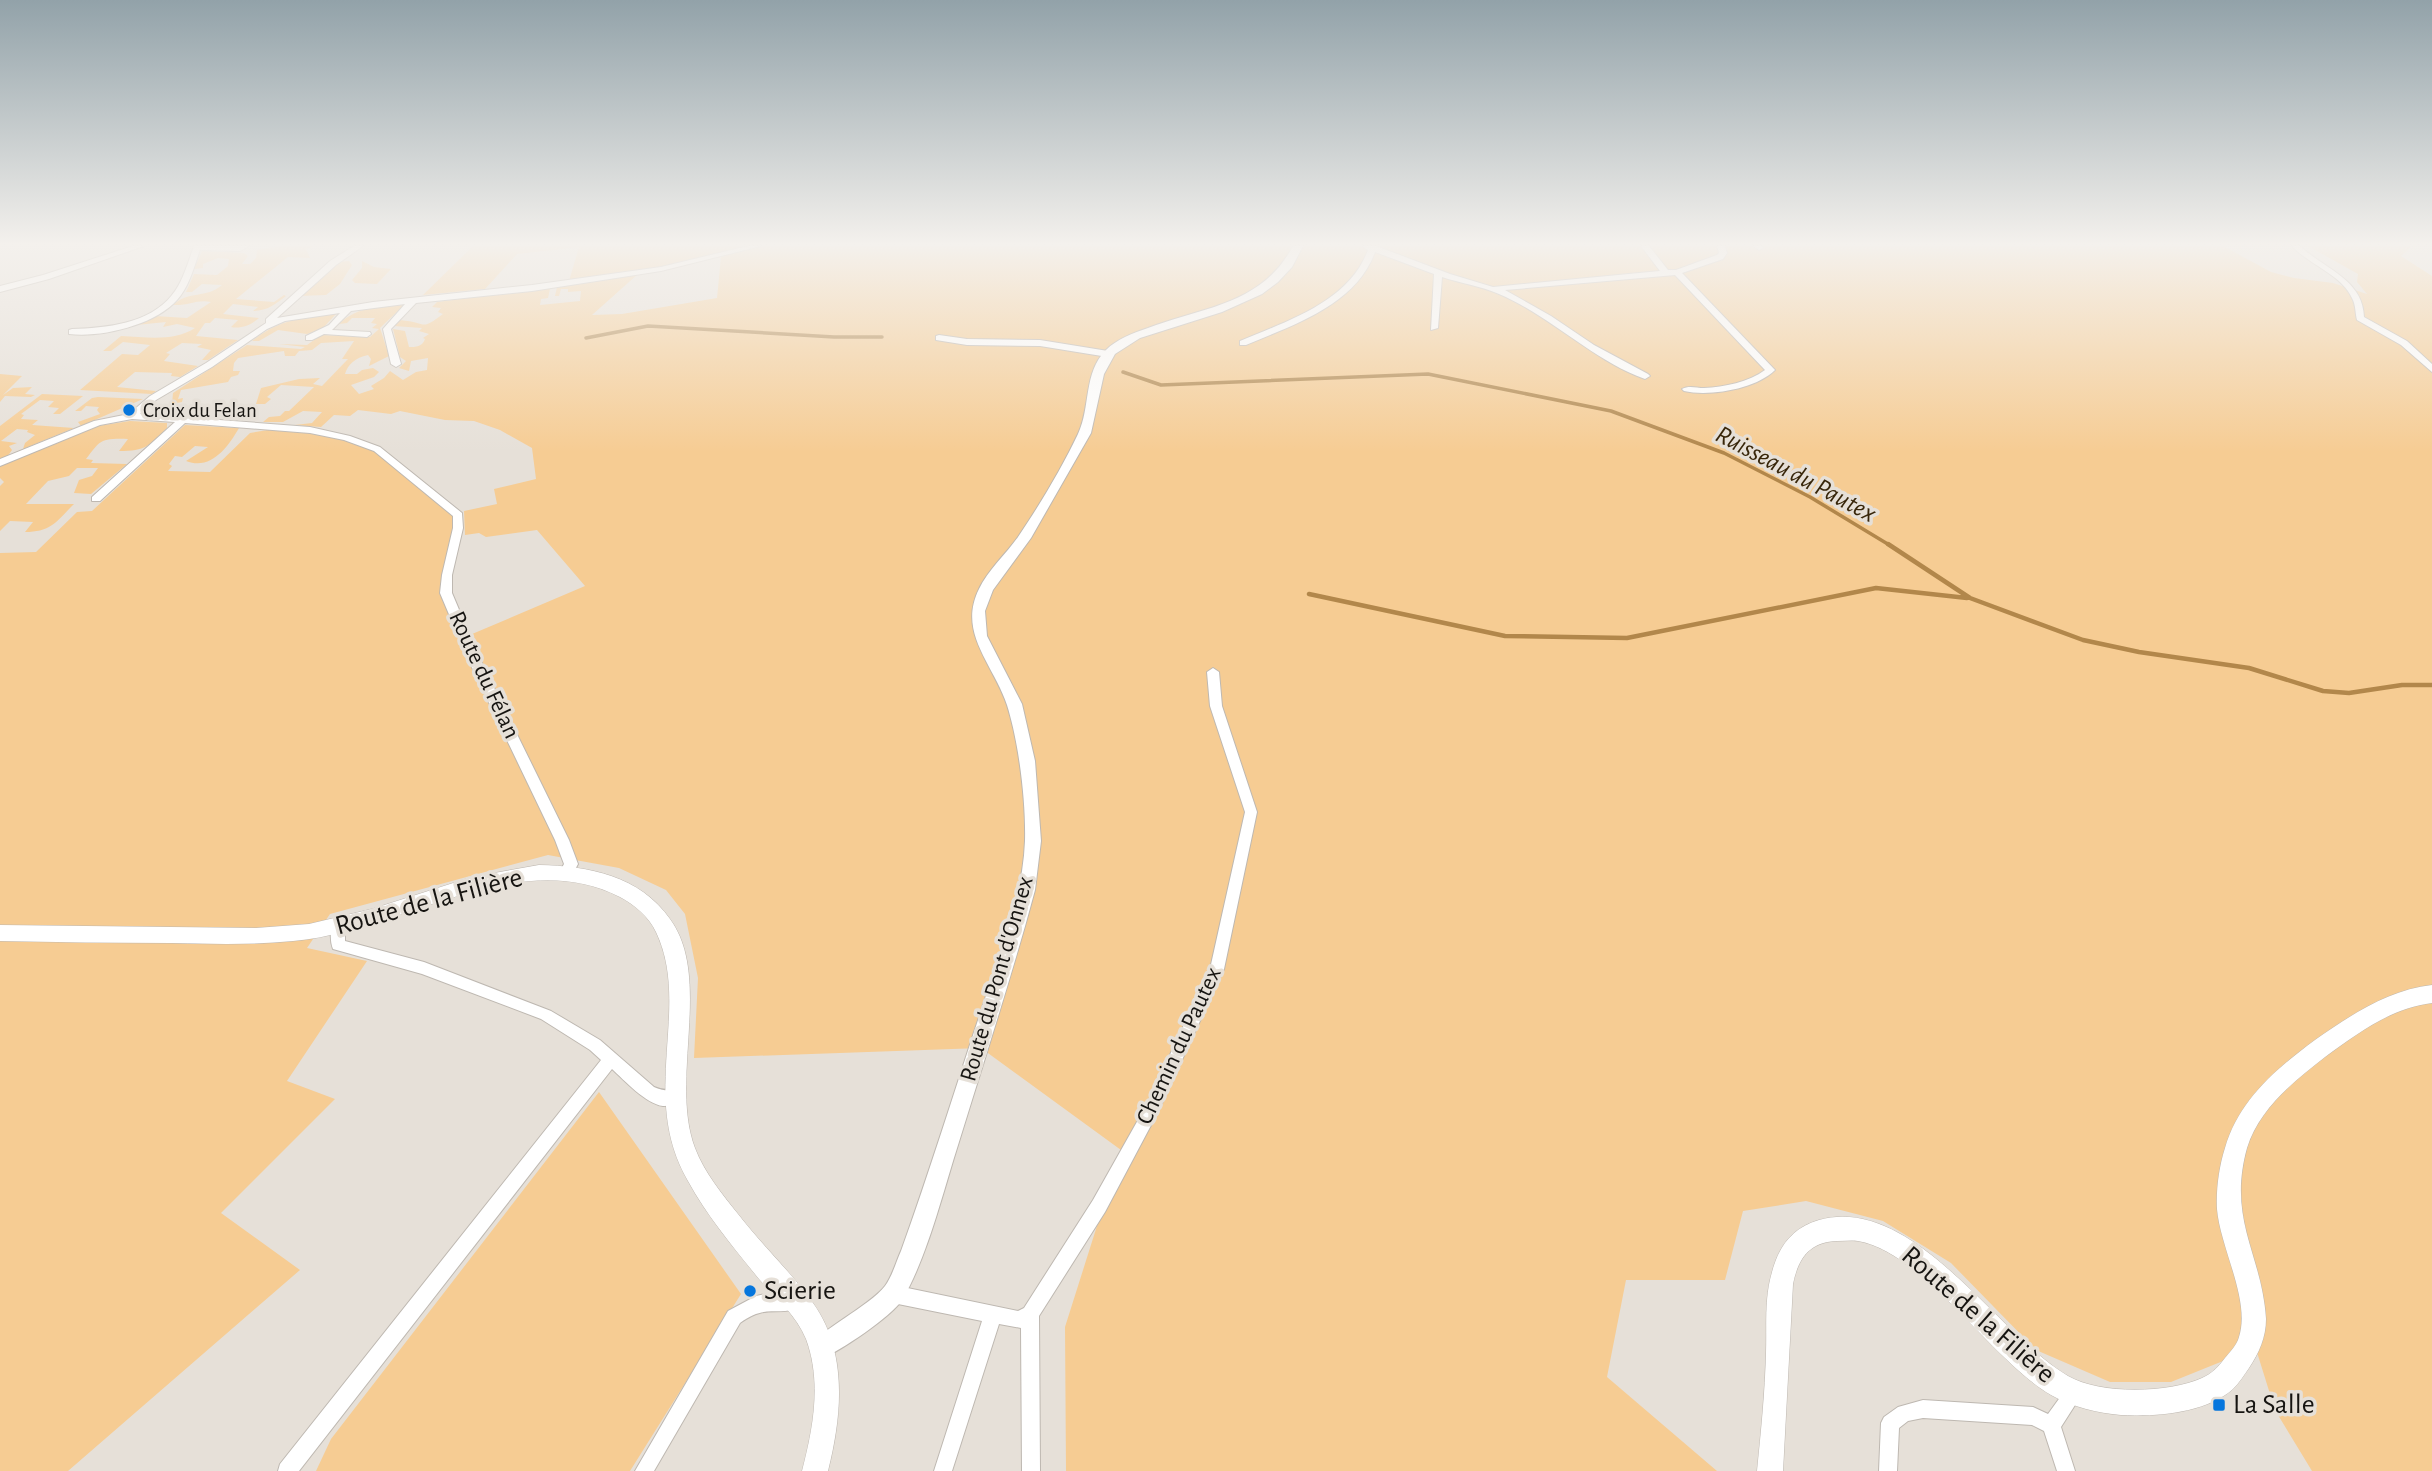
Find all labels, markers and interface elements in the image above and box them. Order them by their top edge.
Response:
place label: Croix du Felan [143,400,257,421]
marker: Croix du Felan [121,402,137,418]
water label: Ruisseau du Pautex [1712,421,1881,527]
street label: Route du Félan [444,608,524,742]
street label: Route de la Filière [332,864,526,940]
street label: Route du Pont d'Onnex [956,873,1038,1084]
street label: Chemin du Pautex [1132,963,1226,1128]
street label: Route de la Filière [1896,1241,2060,1389]
place label: Scierie [764,1277,836,1305]
marker: Scierie [742,1283,758,1299]
place label: La Salle [2233,1391,2315,1419]
marker: La Salle [2211,1397,2227,1413]

